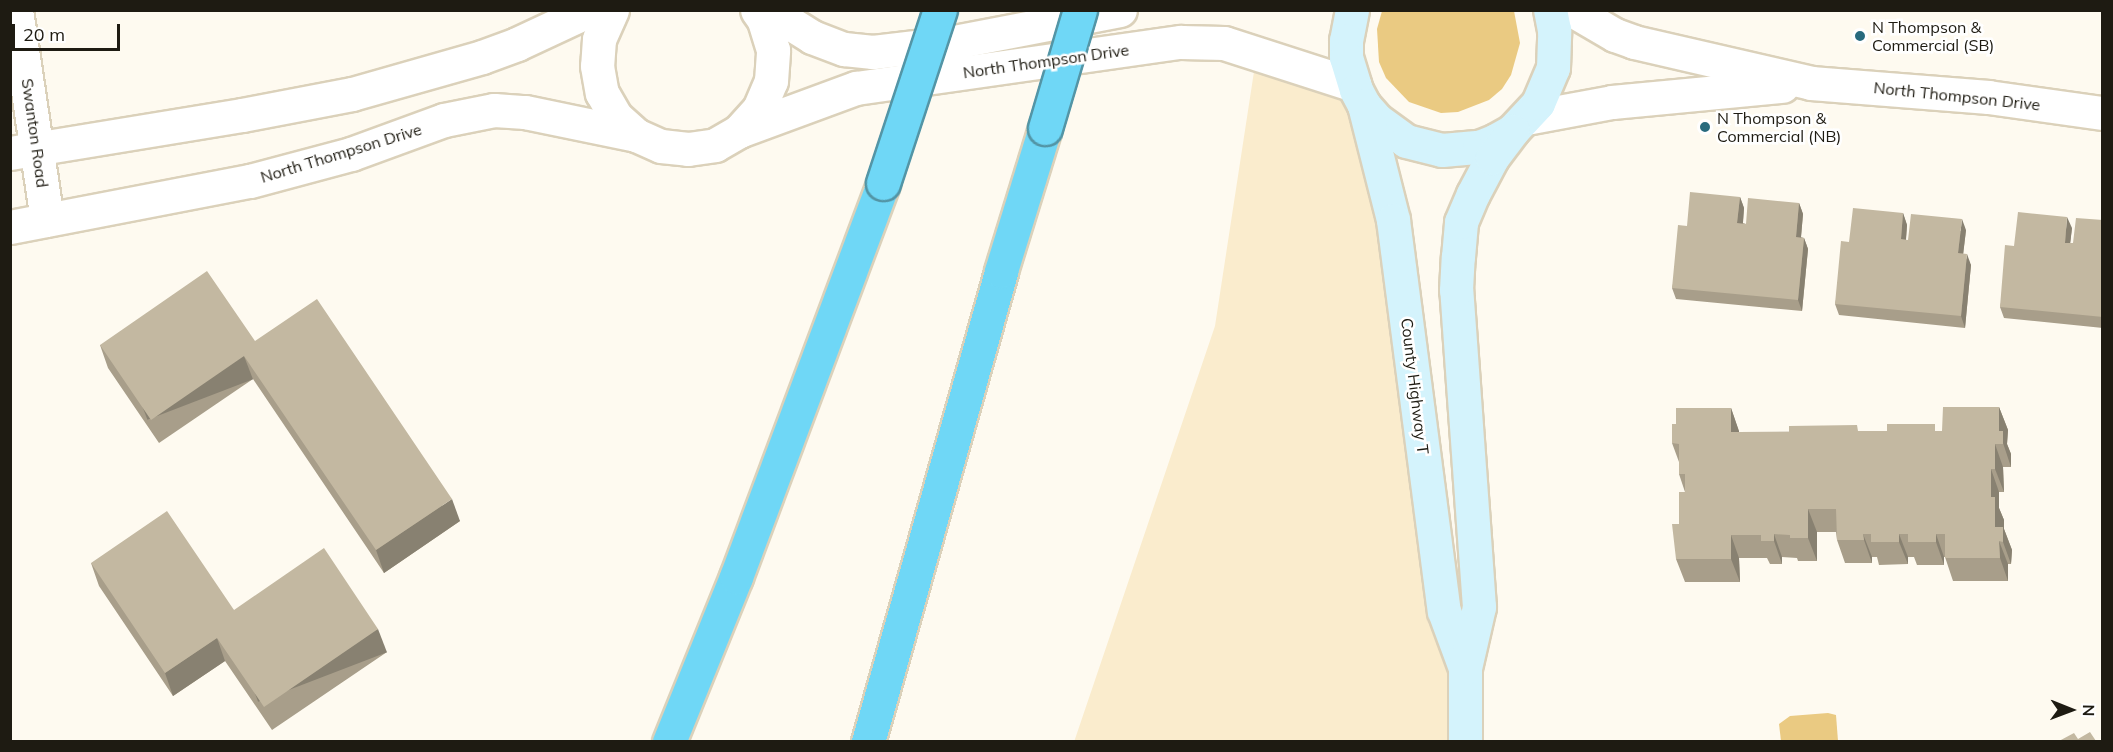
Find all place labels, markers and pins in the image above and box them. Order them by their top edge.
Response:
place label: N Thompson & Commercial (SB) [1872,17,1994,55]
marker: N Thompson & Commercial (SB) [1853,29,1867,43]
place label: N Thompson & Commercial (NB) [1717,108,1841,146]
marker: N Thompson & Commercial (NB) [1698,120,1712,134]

